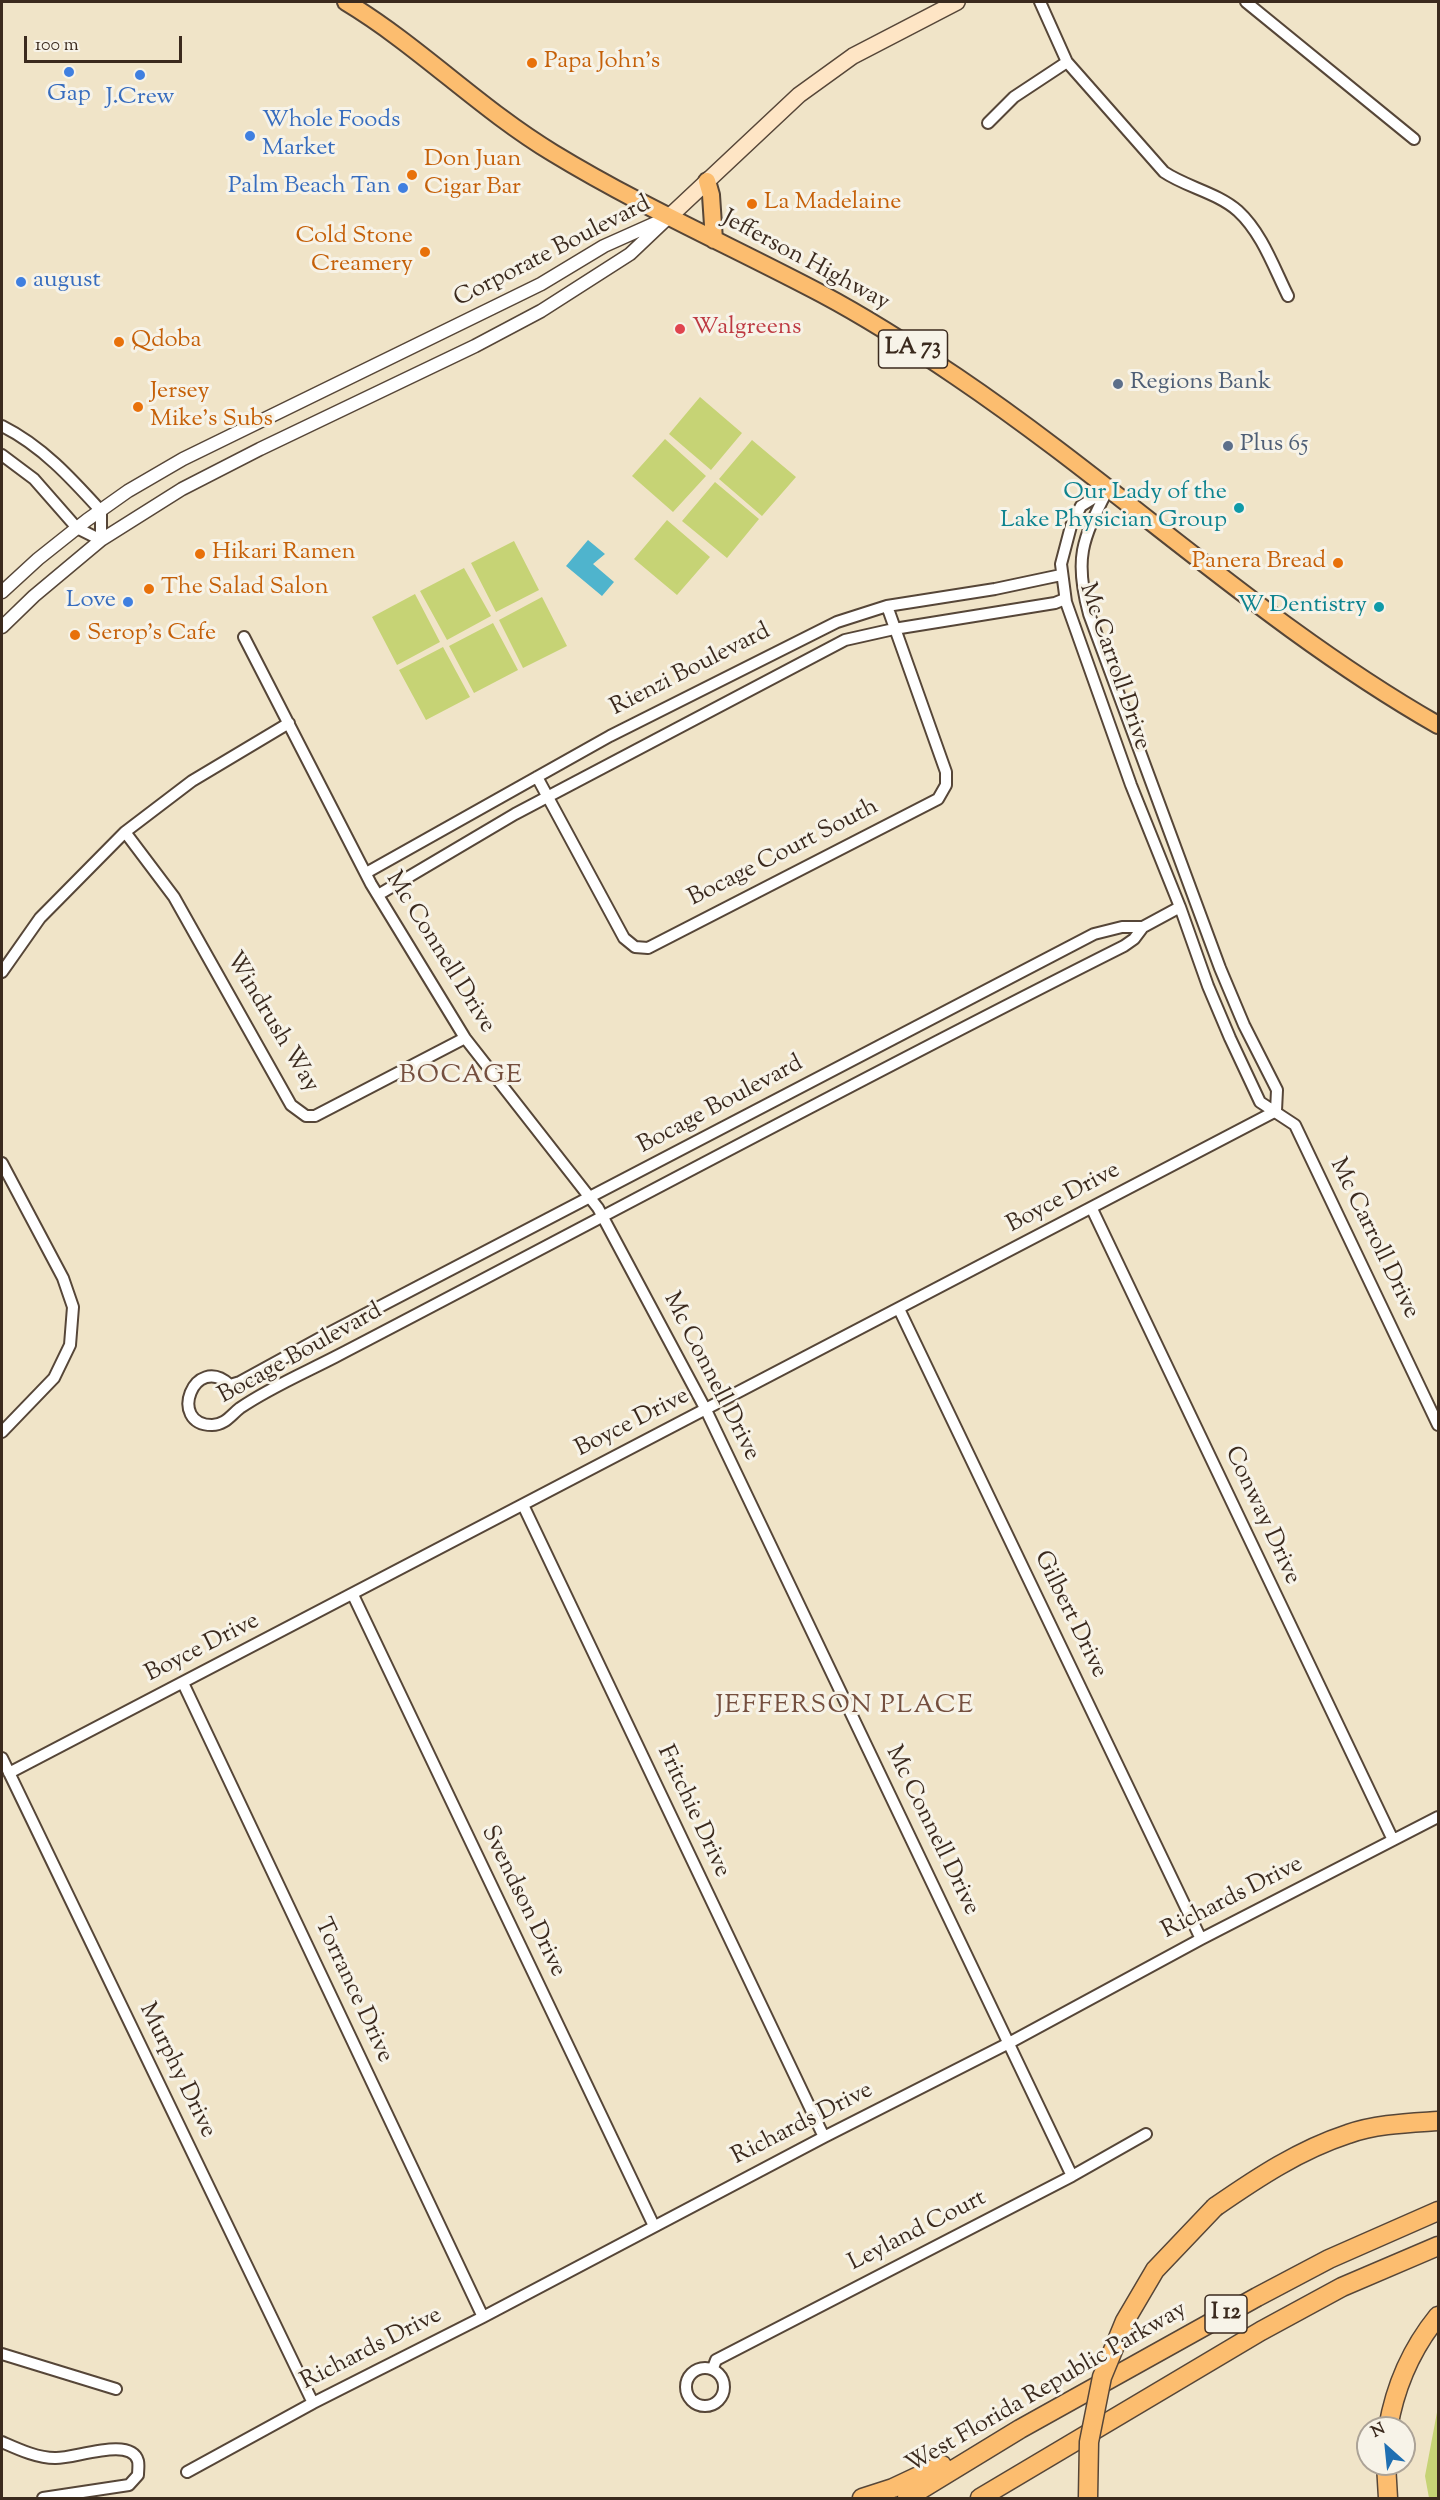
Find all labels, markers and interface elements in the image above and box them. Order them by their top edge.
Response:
scale bar [27,24,184,62]
text: 100 m [35,33,79,59]
place label: Papa John's [544,49,660,77]
marker: Papa John's [525,56,539,70]
marker: Gap [62,65,76,79]
marker: J.Crew [133,68,147,82]
place label: Gap [47,82,91,110]
place label: J.Crew [105,85,175,113]
place label: Whole Foods Market [262,108,400,164]
marker: Whole Foods Market [243,129,257,143]
place label: Don Juan Cigar Bar [424,147,521,203]
marker: Don Juan Cigar Bar [405,168,419,182]
place label: Palm Beach Tan [228,174,391,202]
marker: Palm Beach Tan [396,181,410,195]
place label: La Madelaine [764,190,902,218]
street label: Corporate Boulevard [450,191,656,315]
marker: La Madelaine [745,197,759,211]
street label: Jefferson Highway [716,206,894,318]
place label: Cold Stone Creamery [295,224,413,280]
marker: Cold Stone Creamery [418,245,432,259]
place label: august [33,268,101,296]
marker: august [14,275,28,289]
place label: Walgreens [692,315,801,343]
marker: Walgreens [673,322,687,336]
place label: Qdoba [131,328,202,356]
road number: LA 73 [878,330,948,368]
marker: Qdoba [112,335,126,349]
place label: Regions Bank [1130,370,1271,398]
marker: Regions Bank [1111,377,1125,391]
place label: Jersey Mike's Subs [150,379,273,435]
marker: Jersey Mike's Subs [131,400,145,414]
place label: Plus 65 [1240,432,1308,460]
marker: Plus 65 [1221,439,1235,453]
place label: Our Lady of the Lake Physician Group [1000,480,1227,536]
marker: Our Lady of the Lake Physician Group [1232,501,1246,515]
place label: Hikari Ramen [212,540,356,568]
marker: Hikari Ramen [193,547,207,561]
place label: Panera Bread [1192,549,1326,577]
marker: Panera Bread [1331,556,1345,570]
place label: The Salad Salon [161,575,329,603]
street label: Mc Carroll Drive [1071,580,1155,754]
marker: The Salad Salon [142,582,156,596]
place label: Love [66,588,116,616]
place label: W Dentistry [1237,593,1367,621]
marker: Love [121,595,135,609]
marker: W Dentistry [1372,600,1386,614]
street label: Rienzi Boulevard [606,618,776,724]
place label: Serop's Cafe [87,621,216,649]
marker: Serop's Cafe [68,628,82,642]
street label: Bocage Court South [684,794,884,914]
street label: Mc Connell Drive [378,867,500,1039]
street label: Windrush Way [218,948,324,1098]
street label: Bocage Boulevard [633,1050,809,1162]
district label: BOCAGE [399,1062,523,1094]
street label: Mc Carroll Drive [1322,1154,1424,1324]
street label: Boyce Drive [1003,1157,1125,1241]
street label: Mc Connell Drive [655,1288,765,1466]
street label: Bocage Boulevard [214,1298,388,1412]
street label: Boyce Drive [571,1383,695,1465]
street label: Conway Drive [1217,1442,1305,1590]
street label: Gilbert Drive [1026,1547,1112,1683]
street label: Boyce Drive [141,1608,265,1690]
district label: JEFFERSON PLACE [716,1692,974,1724]
street label: Fritchie Drive [649,1741,735,1883]
street label: Mc Connell Drive [878,1742,984,1920]
street label: Svendson Drive [473,1822,571,1982]
street label: Richards Drive [1158,1851,1308,1947]
street label: Torrance Drive [306,1914,398,2068]
street label: Murphy Drive [131,1999,221,2143]
street label: Richards Drive [728,2077,878,2173]
street label: Leyland Court [844,2185,992,2279]
road number: I 12 [1205,2295,1247,2333]
street label: West Florida Republic Parkway [902,2297,1192,2481]
street label: Richards Drive [297,2302,447,2398]
north arrow [1356,2416,1416,2476]
text: N [1368,2418,1389,2444]

